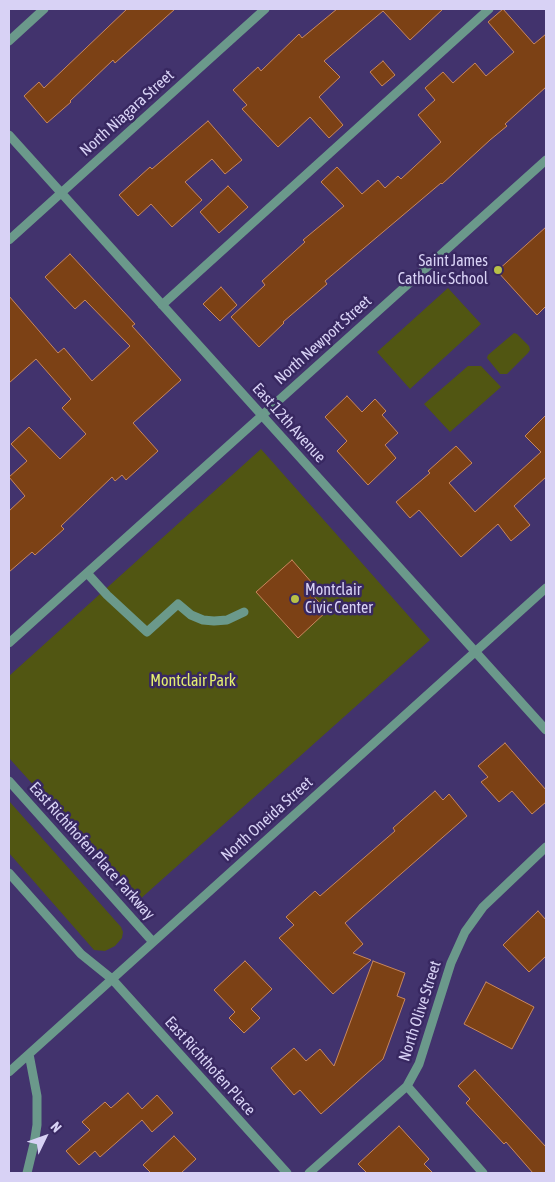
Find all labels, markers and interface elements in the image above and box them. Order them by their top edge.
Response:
street label: North Niagara Street [76,66,178,160]
place label: Saint James Catholic School [398,251,488,289]
marker: Saint James Catholic School [492,264,504,276]
street label: North Newport Street [271,291,375,389]
street label: East 12th Avenue [248,379,330,467]
place label: Montclair Civic Center [305,580,373,618]
marker: Montclair Civic Center [289,593,301,605]
park label: Montclair Park [150,671,236,691]
street label: North Oneida Street [217,773,317,865]
street label: East Richthofen Place Parkway [25,778,159,924]
street label: North Olive Street [395,958,445,1064]
street label: East Richthofen Place [161,1013,259,1119]
north arrow [20,1112,70,1162]
text: N [47,1119,65,1135]

